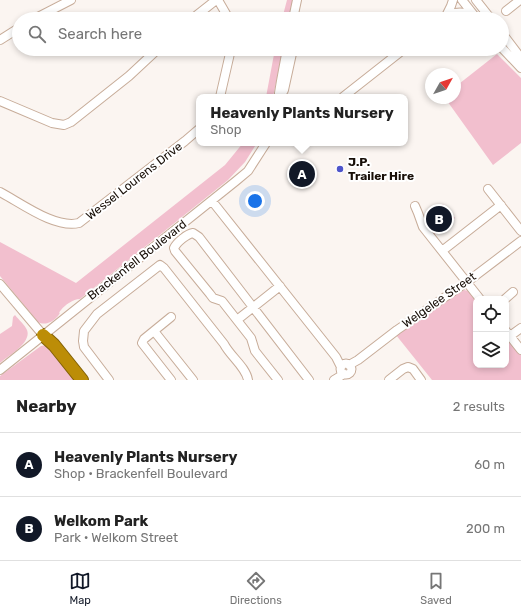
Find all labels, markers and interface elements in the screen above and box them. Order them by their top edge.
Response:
search box [12,12,509,56]
icon: search [26,23,48,45]
text: Search here [58,25,142,43]
north arrow [425,68,461,104]
popup [196,94,408,146]
text: Heavenly Plants Nursery [210,104,394,122]
text: Shop [210,122,241,137]
street label: Wessel Lourens Drive [83,139,185,223]
place label: J.P. Trailer Hire [348,155,414,183]
pin: A [289,159,315,189]
marker: J.P. Trailer Hire [335,164,345,174]
your location [245,191,265,211]
pin: B [426,204,452,234]
street label: Brackenfell Boulevard [85,217,189,303]
street label: Welgelee Street [399,269,479,331]
map controls [473,296,509,368]
button: locate [473,296,509,332]
button: layers [473,332,509,368]
text: Nearby [16,396,77,416]
text: 2 results [453,399,505,414]
text: Heavenly Plants Nursery [54,448,237,466]
text: A [24,457,34,472]
text: 60 m [474,457,505,472]
text: Shop · Brackenfell Boulevard [54,466,228,481]
text: Welkom Park [54,512,148,530]
text: B [24,521,34,536]
text: 200 m [466,521,505,536]
text: Park · Welkom Street [54,530,178,545]
tab: Map [69,570,91,607]
tab: Directions [230,570,282,607]
tab: Saved [420,570,452,607]

